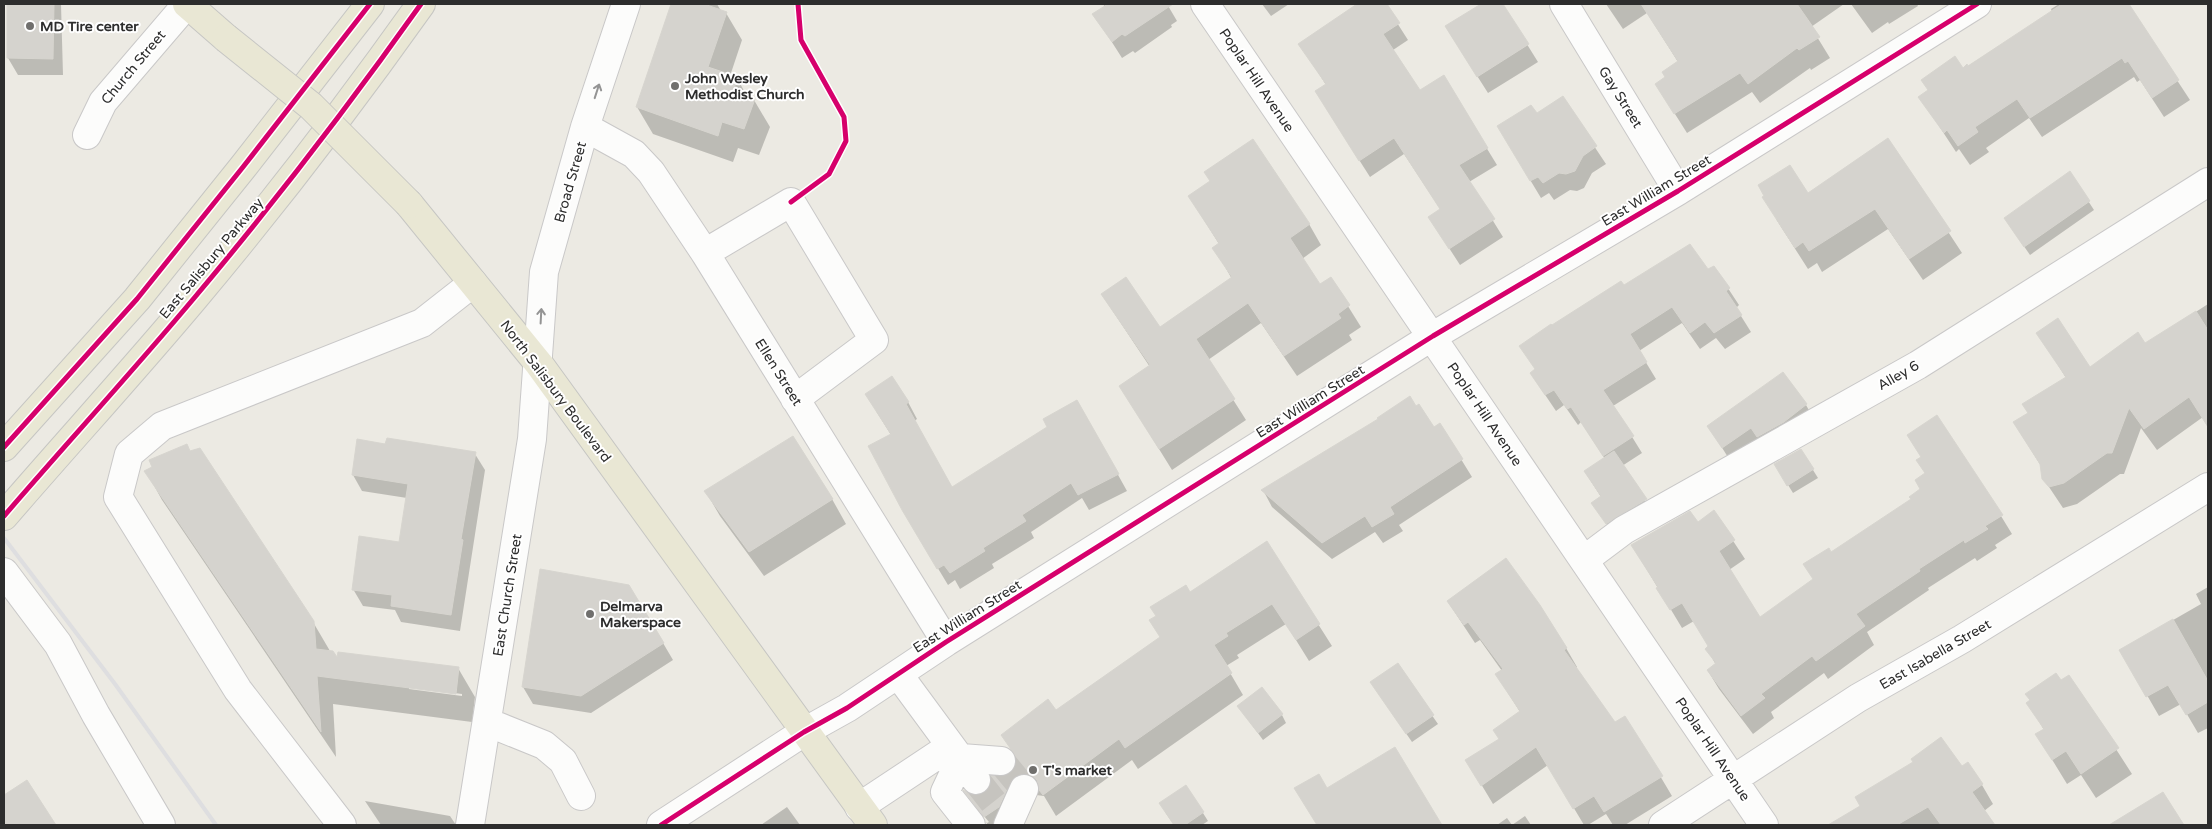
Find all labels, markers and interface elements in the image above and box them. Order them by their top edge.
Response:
place label: MD Tire center [40,18,139,35]
marker: MD Tire center [24,20,36,32]
street label: Poplar Hill Avenue [1216,25,1298,135]
street label: Church Street [97,26,170,108]
street label: Gay Street [1595,63,1647,132]
place label: John Wesley Methodist Church [684,70,804,103]
marker: John Wesley Methodist Church [669,80,681,92]
one-way arrow [593,83,603,99]
street label: Broad Street [551,139,590,225]
street label: East William Street [1598,151,1715,230]
street label: East Salisbury Parkway [156,194,267,322]
one-way arrow [537,308,546,324]
street label: North Salisbury Boulevard [497,317,615,466]
street label: Ellen Street [751,336,806,410]
street label: Alley 6 [1874,357,1922,394]
street label: Poplar Hill Avenue [1444,359,1526,469]
street label: East William Street [1253,361,1368,442]
street label: East Church Street [489,532,526,658]
street label: East William Street [910,576,1025,657]
place label: Delmarva Makerspace [600,598,681,631]
marker: Delmarva Makerspace [584,608,596,620]
street label: East Isabella Street [1876,615,1995,693]
street label: Poplar Hill Avenue [1672,694,1754,804]
place label: T's market [1042,762,1113,779]
marker: T's market [1027,764,1039,776]

